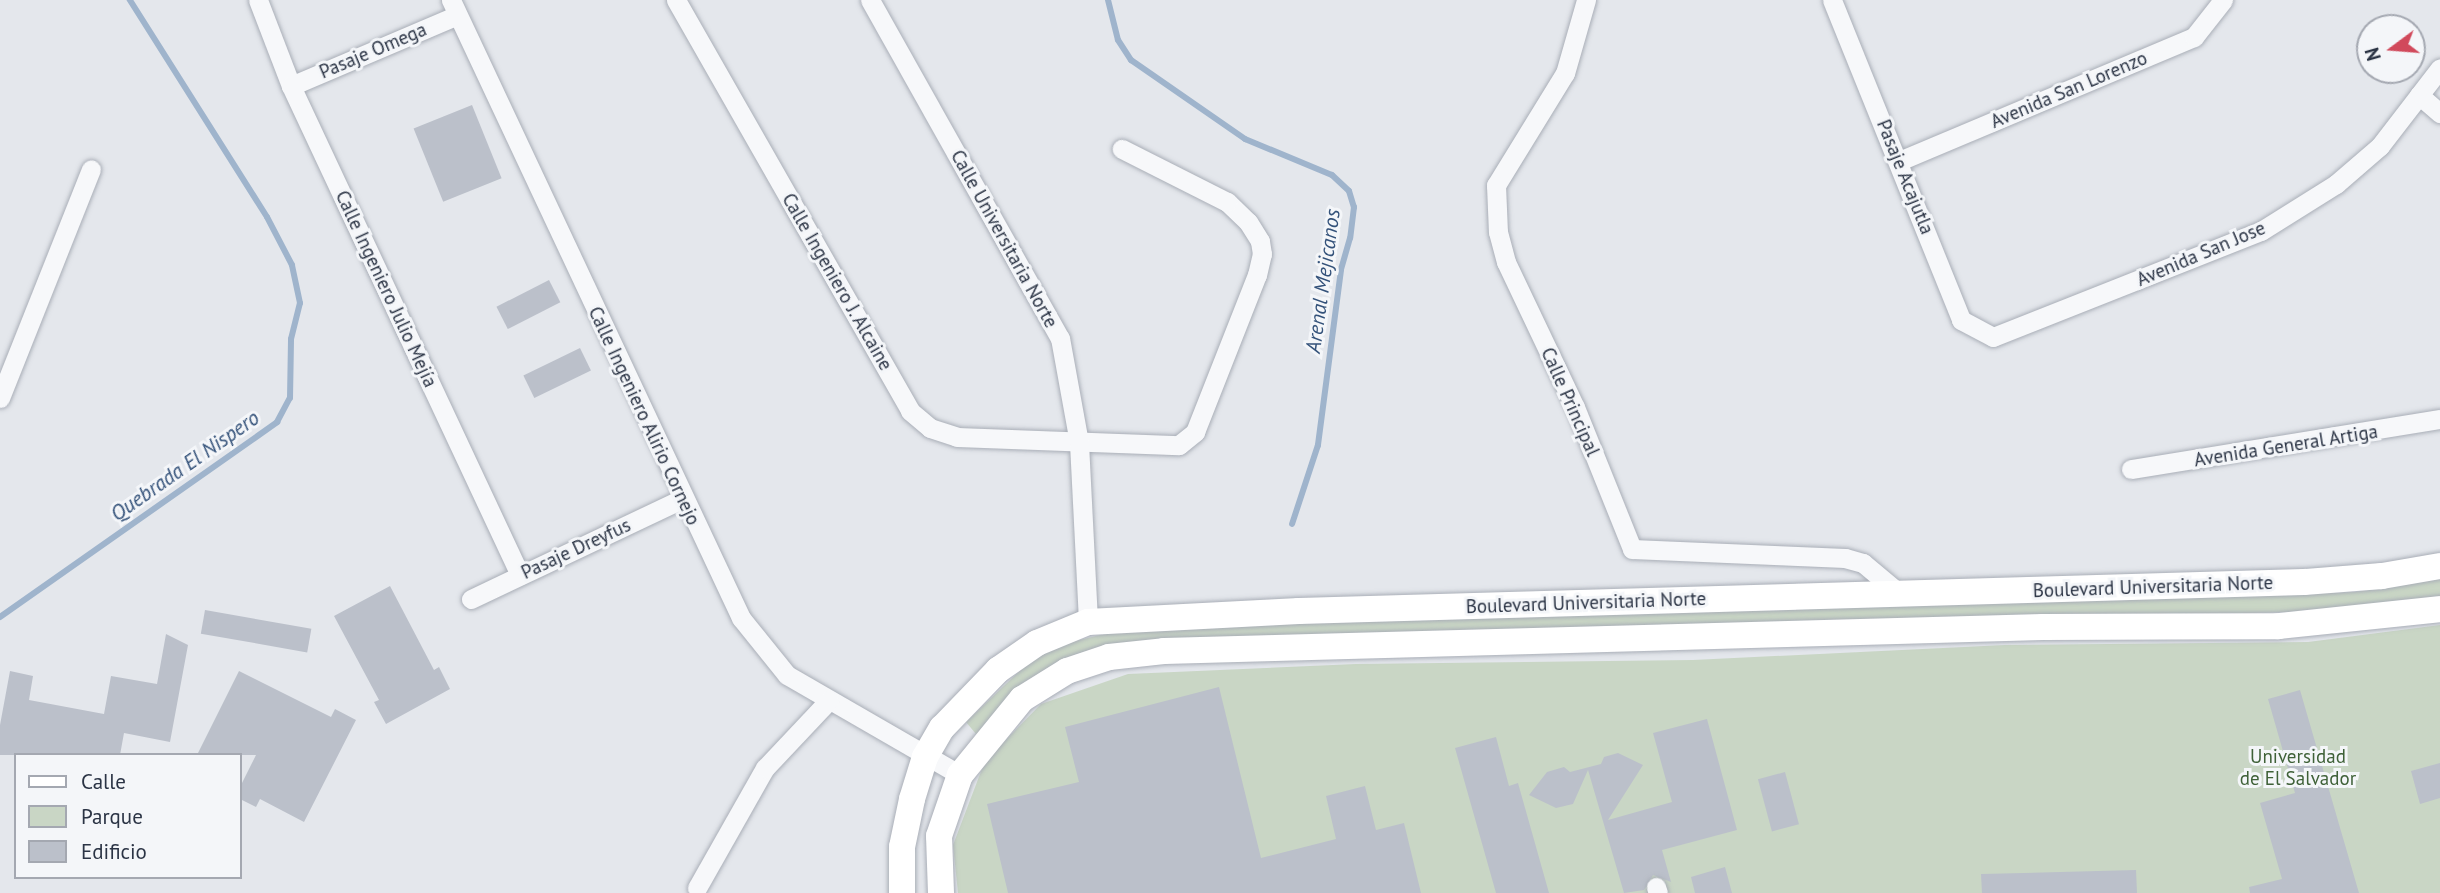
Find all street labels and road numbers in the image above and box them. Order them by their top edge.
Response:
street label: Pasaje Omega [316,18,430,84]
street label: Avenida San Lorenzo [1987,47,2151,133]
street label: Pasaje Acajutla [1872,116,1938,238]
street label: Calle Universitaria Norte [946,146,1062,332]
street label: Calle Ingeniero Julio Mejía [330,187,442,391]
street label: Calle Ingeniero J. Alcaine [776,188,898,376]
street label: Avenida San Jose [2133,217,2269,291]
street label: Calle Ingeniero Alirio Cornejo [583,303,705,529]
street label: Calle Principal [1536,344,1604,460]
street label: Avenida General Artiga [2192,420,2380,472]
street label: Pasaje Dreyfus [518,514,634,584]
street label: Boulevard Universitaria Norte [2032,571,2274,603]
street label: Boulevard Universitaria Norte [1465,587,1707,619]

